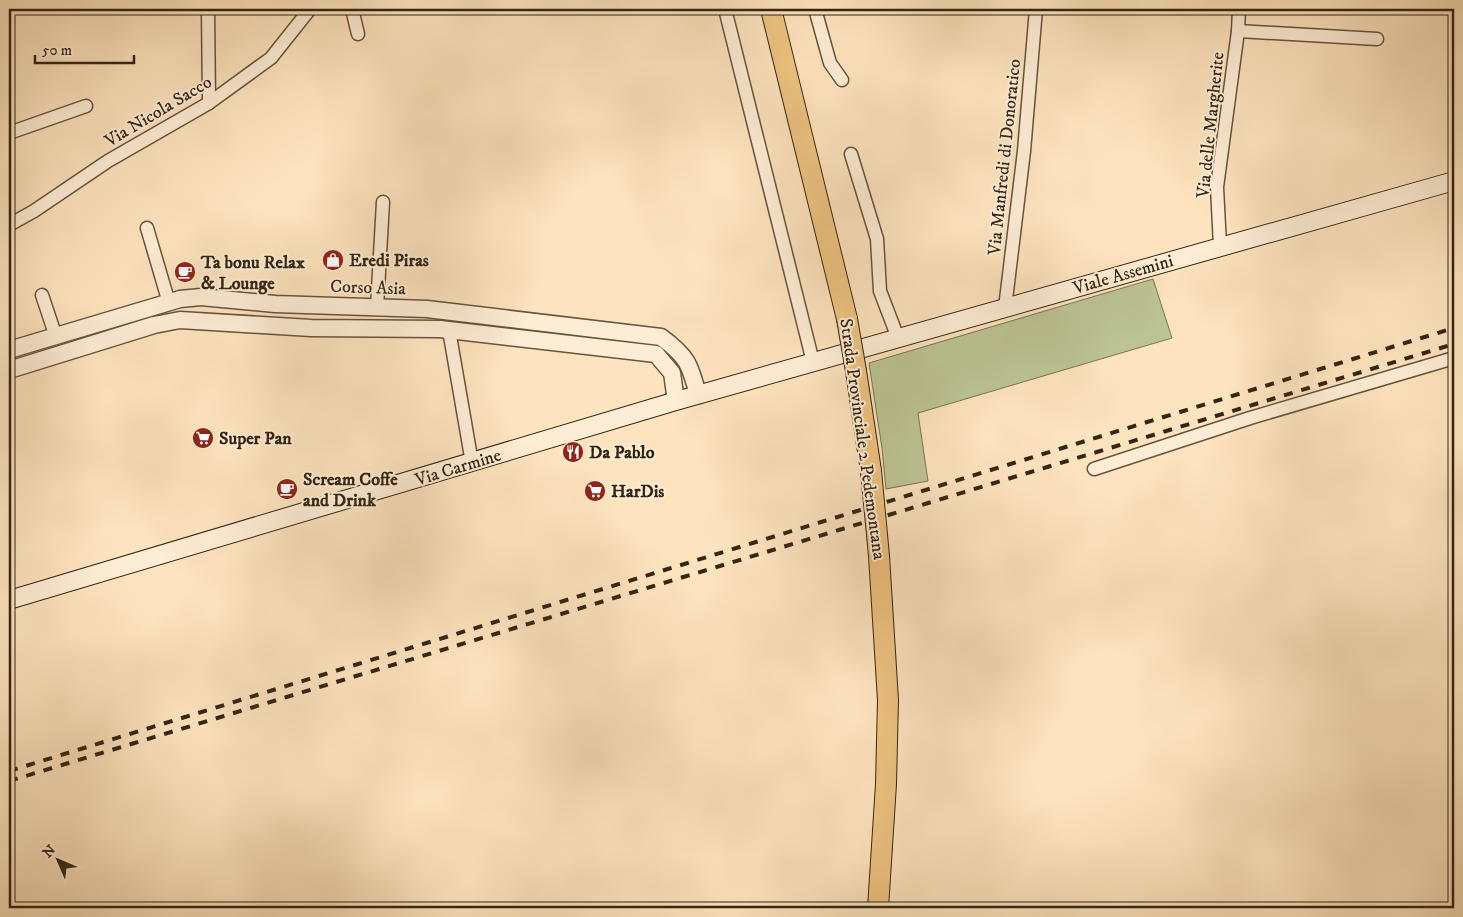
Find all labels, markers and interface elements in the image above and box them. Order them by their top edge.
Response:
scale bar [35,32,134,64]
text: 50 m [42,41,72,60]
street label: Via delle Margherite [1192,51,1230,200]
street label: Via Manfredi di Donoratico [984,58,1026,257]
street label: Via Nicola Sacco [100,71,216,153]
shop icon: Eredi Piras [321,248,345,272]
place label: Eredi Piras [349,250,429,272]
street label: Viale Assemini [1070,250,1176,300]
place label: Ta bonu Relax & Lounge [200,252,305,295]
cafe icon: Ta bonu Relax & Lounge [173,260,197,284]
street label: Corso Asia [330,276,407,300]
street label: Strada Provinciale 2 Pedemontana [834,317,890,561]
supermarket icon: Super Pan [191,426,215,450]
place label: Super Pan [219,428,292,450]
restaurant icon: Da Pablo [561,440,585,464]
place label: Da Pablo [589,442,655,464]
street label: Via Carmine [412,444,504,492]
place label: Scream Coffe and Drink [303,469,398,512]
cafe icon: Scream Coffe and Drink [275,477,299,501]
supermarket icon: HarDis [583,479,607,503]
place label: HarDis [611,481,664,503]
north arrow [32,834,82,884]
text: N [39,841,60,862]

